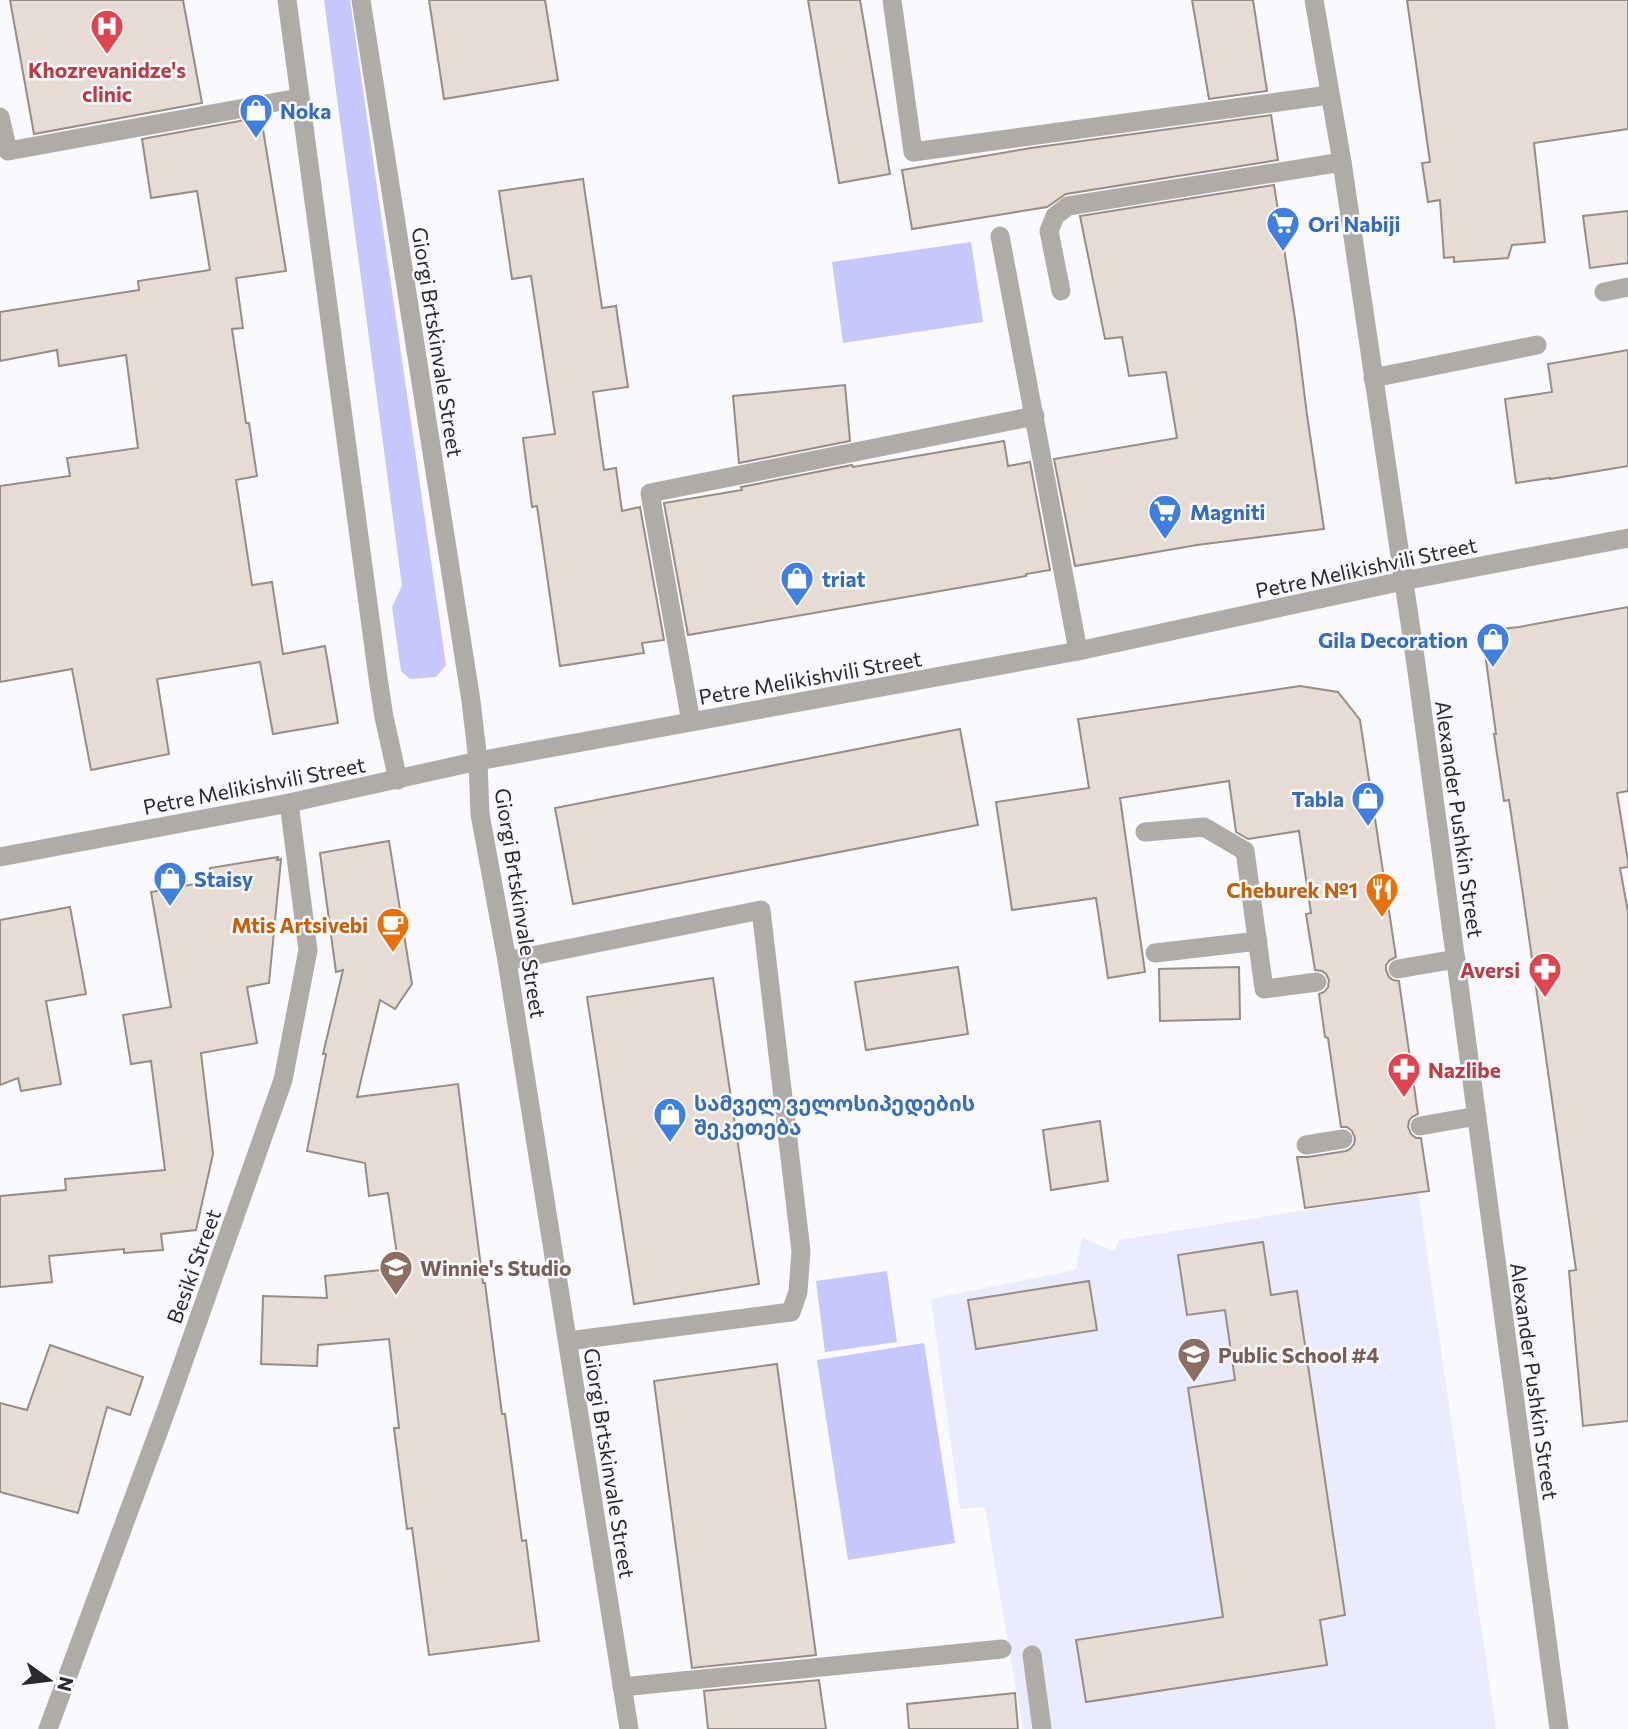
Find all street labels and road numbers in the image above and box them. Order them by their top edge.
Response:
street label: Giorgi Brtskinvale Street [407,225,469,459]
street label: Petre Melikishvili Street [1253,531,1479,603]
street label: Petre Melikishvili Street [697,645,923,709]
street label: Alexander Pushkin Street [1431,699,1489,939]
street label: Petre Melikishvili Street [141,751,367,819]
street label: Giorgi Brtskinvale Street [490,786,552,1020]
street label: Besiki Street [161,1205,225,1327]
street label: Alexander Pushkin Street [1506,1261,1564,1501]
street label: Giorgi Brtskinvale Street [579,1346,641,1580]

